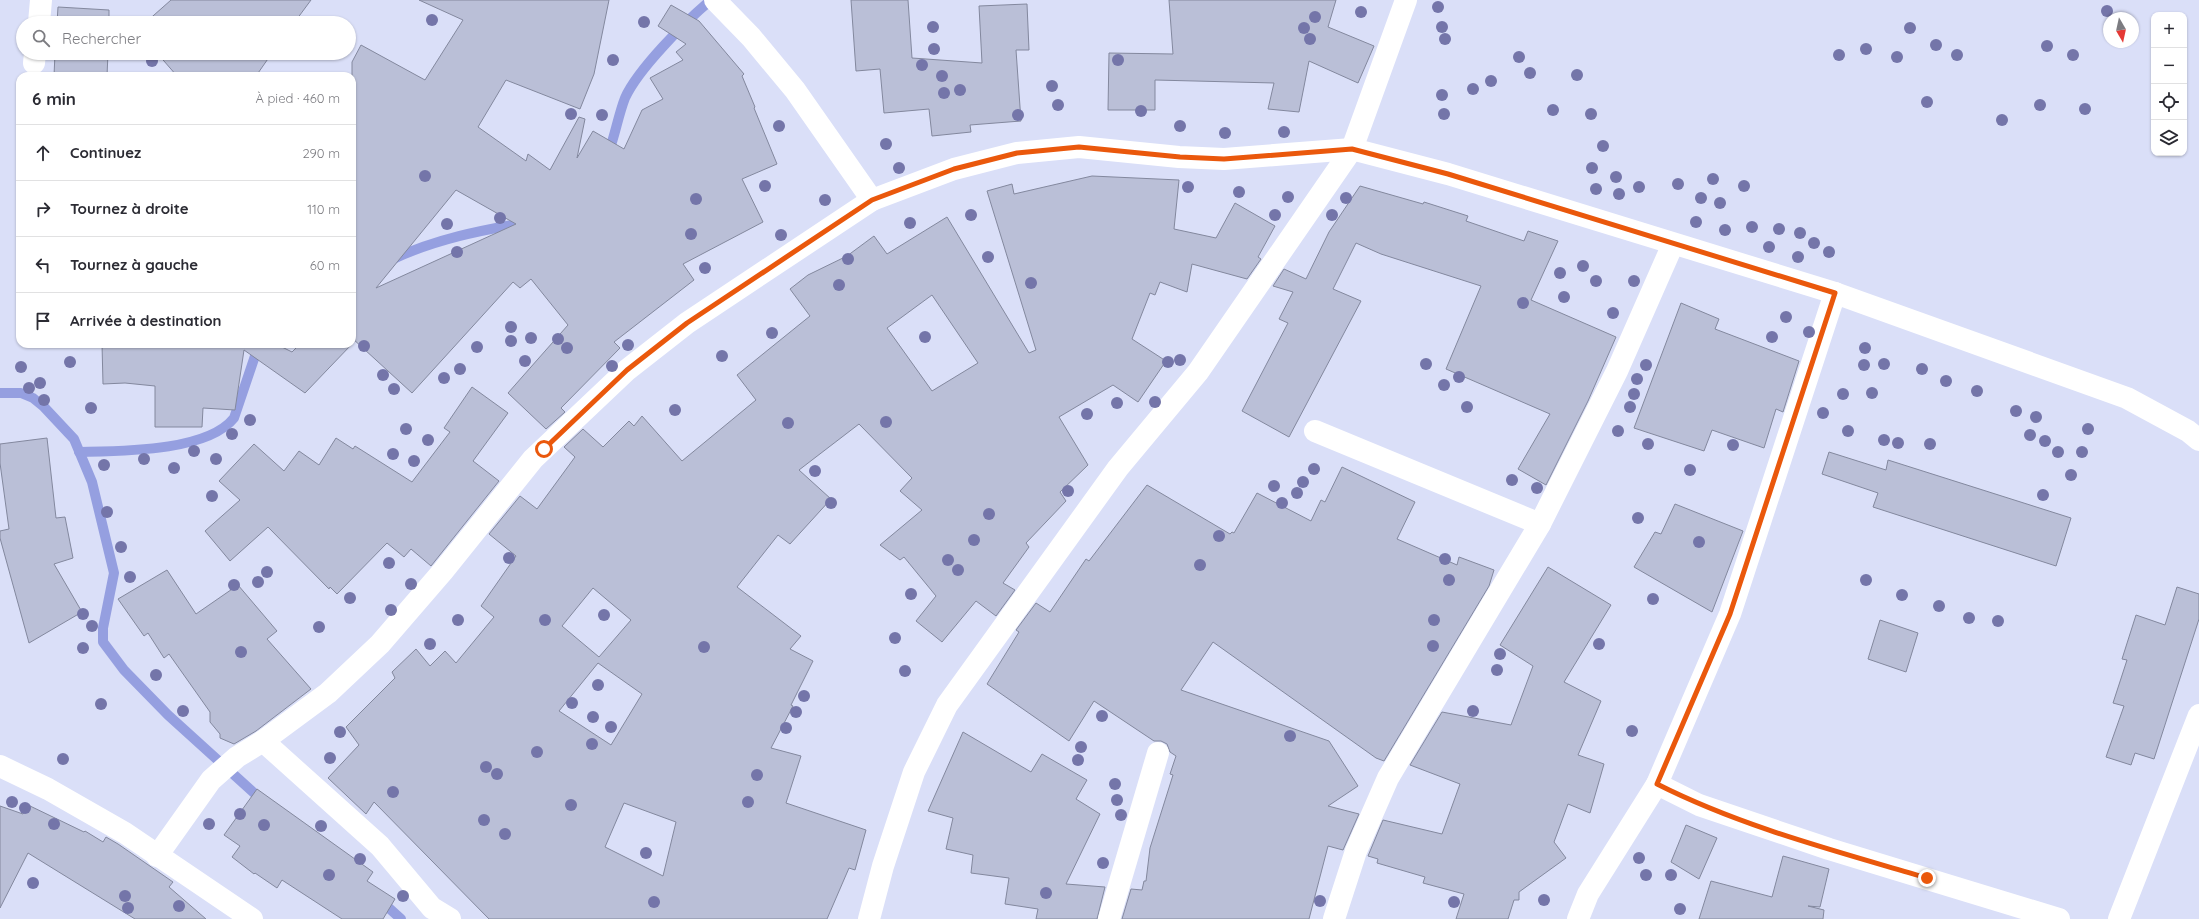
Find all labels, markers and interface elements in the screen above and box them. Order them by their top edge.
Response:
north arrow [2103,12,2139,48]
map controls [2151,12,2187,156]
button: + [2151,12,2187,48]
search box [16,16,356,60]
icon: search [30,27,52,49]
text: Rechercher [62,29,141,48]
button: − [2151,48,2187,84]
button: locate [2151,84,2187,120]
text: 6 min [32,88,76,109]
text: À pied · 460 m [256,90,340,106]
button: layers [2151,120,2187,156]
icon: ahead [32,142,54,164]
text: Continuez [70,143,141,162]
text: 290 m [302,145,340,161]
icon: right [32,198,54,220]
text: Tournez à droite [70,199,189,218]
text: 110 m [307,201,340,217]
icon: left [32,254,54,276]
text: Tournez à gauche [70,255,198,274]
text: 60 m [310,257,340,273]
icon: arrive [32,310,54,332]
text: Arrivée à destination [70,311,222,330]
route start [535,440,553,458]
route end [1918,869,1936,887]

